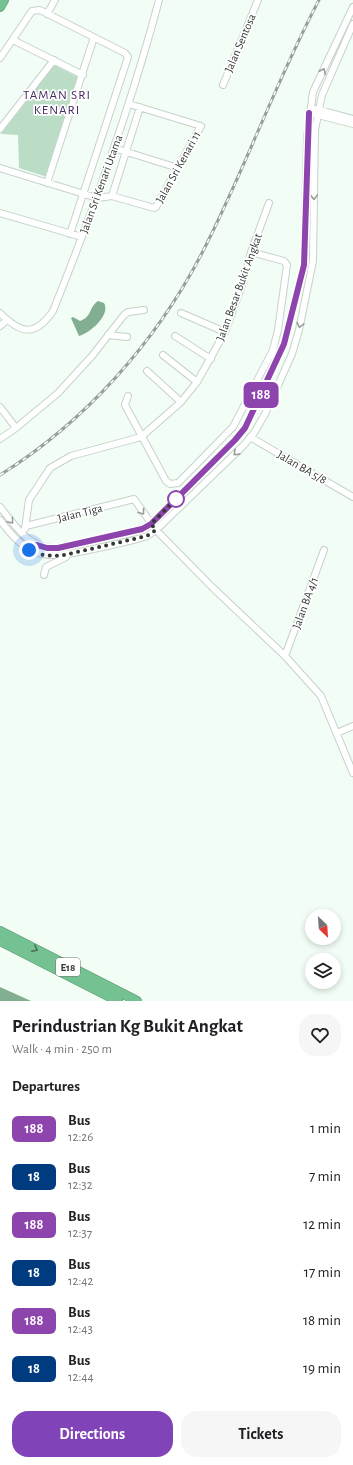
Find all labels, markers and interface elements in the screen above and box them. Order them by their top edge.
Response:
street label: Jalan Sentosa [222,12,258,74]
one-way arrow [318,67,326,75]
district label: TAMAN SRI KENARI [23,89,91,117]
street label: Jalan Sri Kenari 11 [153,129,203,205]
street label: Jalan Sri Kenari Utama [78,133,125,235]
one-way arrow [310,194,318,200]
street label: Jalan Besar Bukit Angkat [214,232,264,342]
one-way arrow [296,322,305,329]
line badge: 188 [238,382,284,408]
text: 188 [252,388,270,402]
one-way arrow [233,448,241,456]
street label: Jalan BA 5/8 [275,448,329,486]
unlabelled marker [167,490,185,508]
street label: Jalan Tiga [56,502,104,524]
one-way arrow [137,507,144,514]
one-way arrow [7,516,14,523]
your location [19,540,39,560]
street label: Jalan BA 4/1 [290,575,320,631]
north arrow [305,909,341,945]
map controls [305,909,341,989]
one-way arrow [30,945,38,952]
button: layers [305,953,341,989]
road number: E18 [56,958,80,976]
button: heart [299,1014,341,1056]
text: Perindustrian Kg Bukit Angkat [12,1017,243,1036]
text: Walk · 4 min · 250 m [12,1043,112,1056]
text: Departures [12,1079,80,1094]
text: Bus [68,1113,90,1128]
text: 1 min [310,1121,341,1136]
text: 188 [25,1122,43,1136]
text: 12:26 [68,1131,93,1144]
text: Bus [68,1161,90,1176]
text: 7 min [309,1169,341,1184]
text: 18 [28,1170,40,1184]
text: 12:32 [68,1179,93,1192]
text: Bus [68,1209,90,1224]
text: 12 min [303,1217,341,1232]
text: 188 [25,1218,43,1232]
text: 12:37 [68,1227,92,1240]
text: Bus [68,1257,90,1272]
text: 17 min [304,1265,341,1280]
text: 18 [28,1266,40,1280]
text: 12:42 [68,1275,94,1288]
text: Bus [68,1305,90,1320]
text: 18 min [303,1313,341,1328]
text: 188 [25,1314,43,1328]
text: 12:43 [68,1323,93,1336]
text: Bus [68,1353,90,1368]
text: 19 min [303,1361,341,1376]
text: 18 [28,1362,40,1376]
text: 12:44 [68,1371,94,1384]
button: Directions [12,1411,173,1457]
button: Tickets [181,1411,341,1457]

